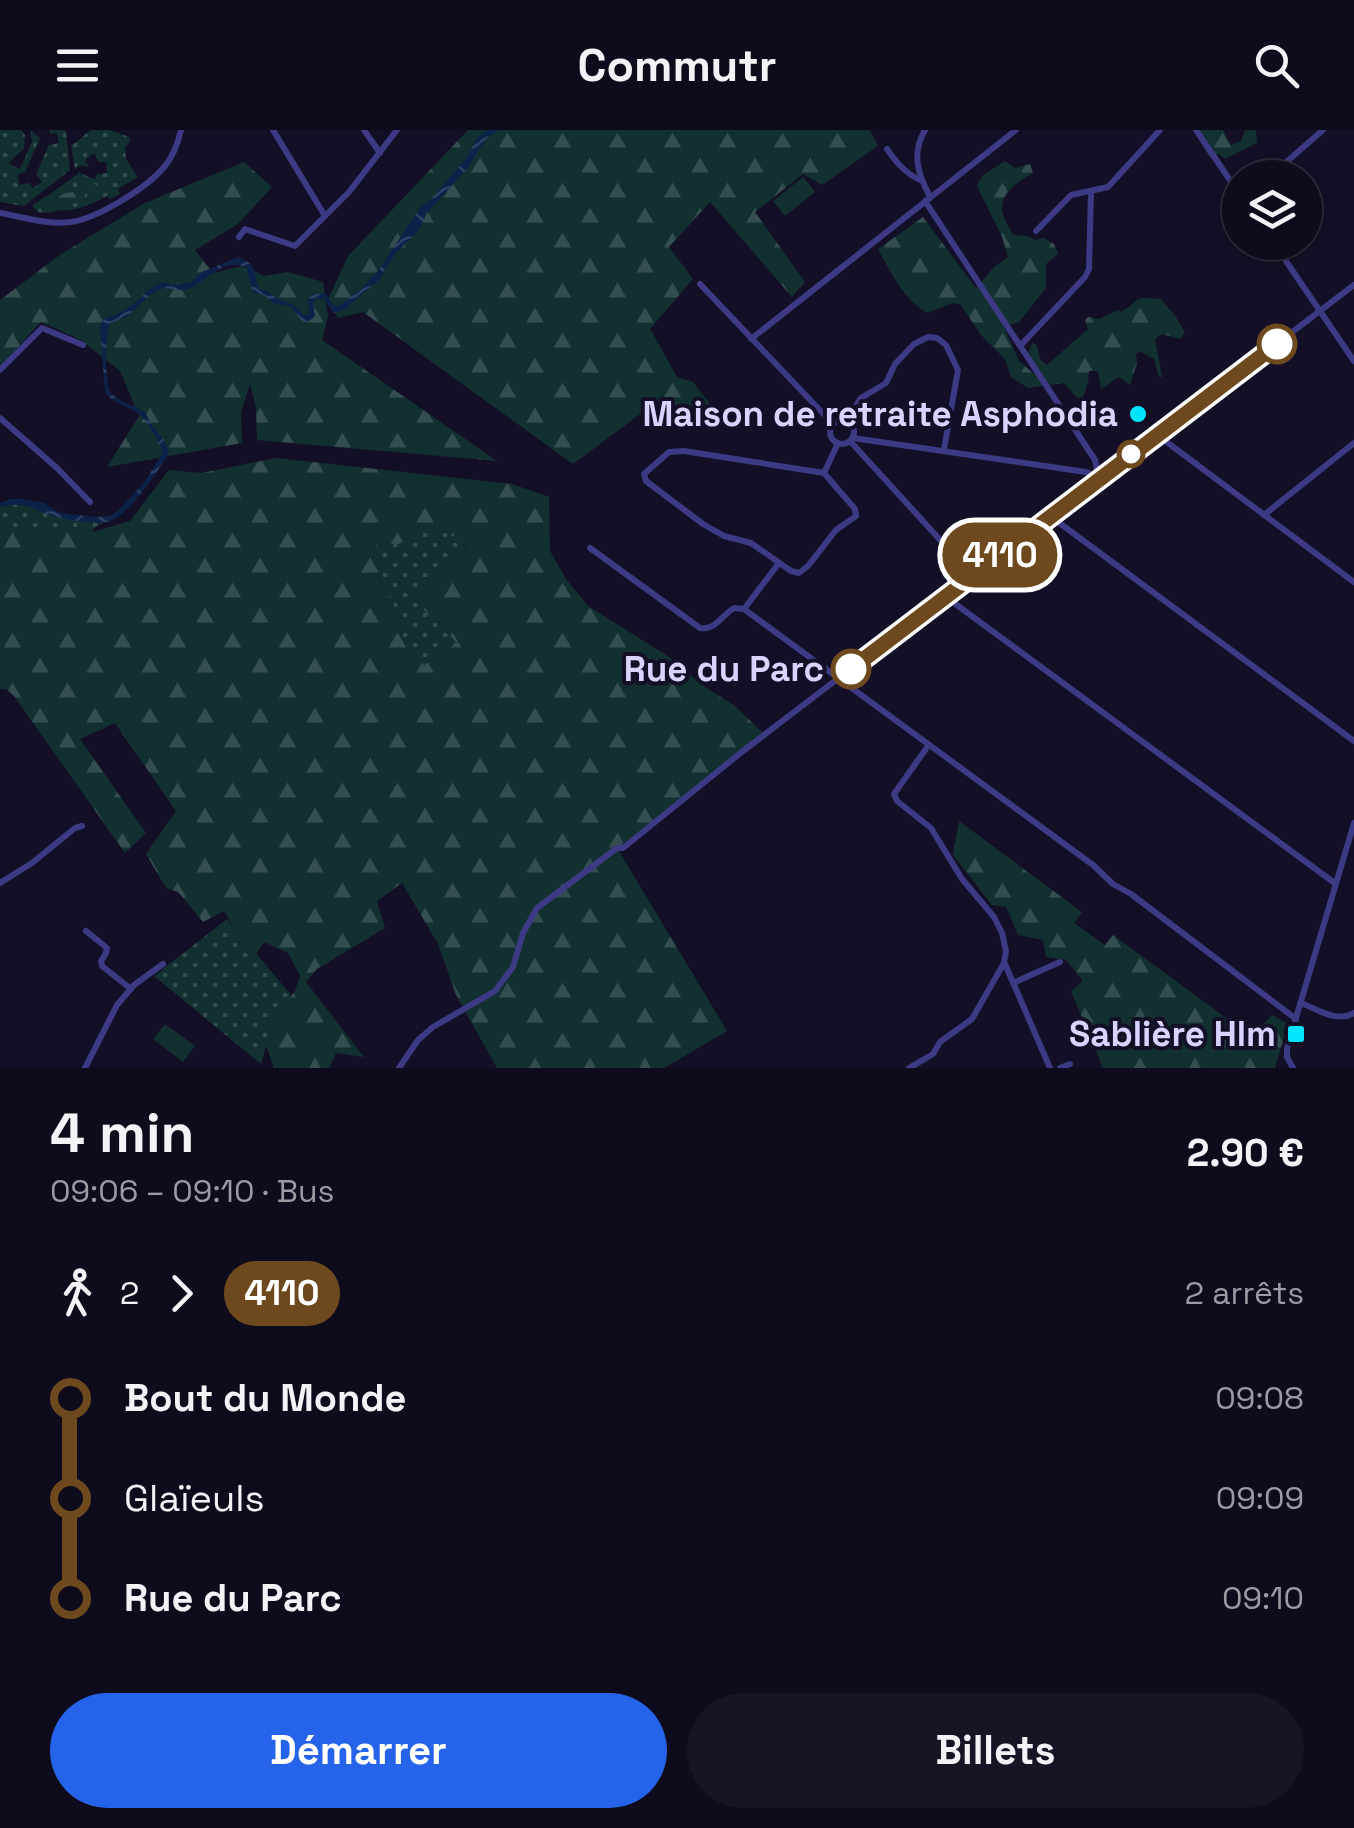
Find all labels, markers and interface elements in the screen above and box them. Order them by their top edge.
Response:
text: Commutr [577,37,777,94]
icon: menu [50,38,105,93]
icon: search [1249,38,1304,93]
map controls [1222,160,1322,260]
button: layers [1222,160,1322,260]
unlabelled marker [1258,325,1296,363]
place label: Maison de retraite Asphodia [642,392,1118,436]
marker: Maison de retraite Asphodia [1127,403,1149,425]
unlabelled marker [1118,441,1144,467]
line badge: 4110 [930,522,1070,588]
text: 4110 [962,533,1038,577]
place label: Rue du Parc [624,647,824,691]
marker: Rue du Parc [832,650,870,688]
place label: Sablière Hlm [1069,1012,1276,1056]
marker: Sablière Hlm [1285,1023,1307,1045]
text: 4 min [50,1098,194,1168]
text: 2.90 € [1187,1129,1304,1177]
text: 09:06 – 09:10 · Bus [50,1171,334,1211]
icon: walk [50,1266,105,1321]
icon: forward [154,1266,209,1321]
text: 4110 [244,1271,320,1315]
text: 2 [120,1273,139,1313]
text: 2 arrêts [1185,1273,1304,1313]
text: Bout du Monde [124,1374,407,1422]
text: 09:08 [1215,1378,1304,1418]
text: Glaïeuls [124,1474,265,1522]
text: 09:09 [1216,1478,1304,1518]
text: Rue du Parc [124,1574,341,1622]
text: 09:10 [1222,1578,1304,1618]
button: Démarrer [50,1693,667,1808]
button: Billets [687,1693,1304,1808]

